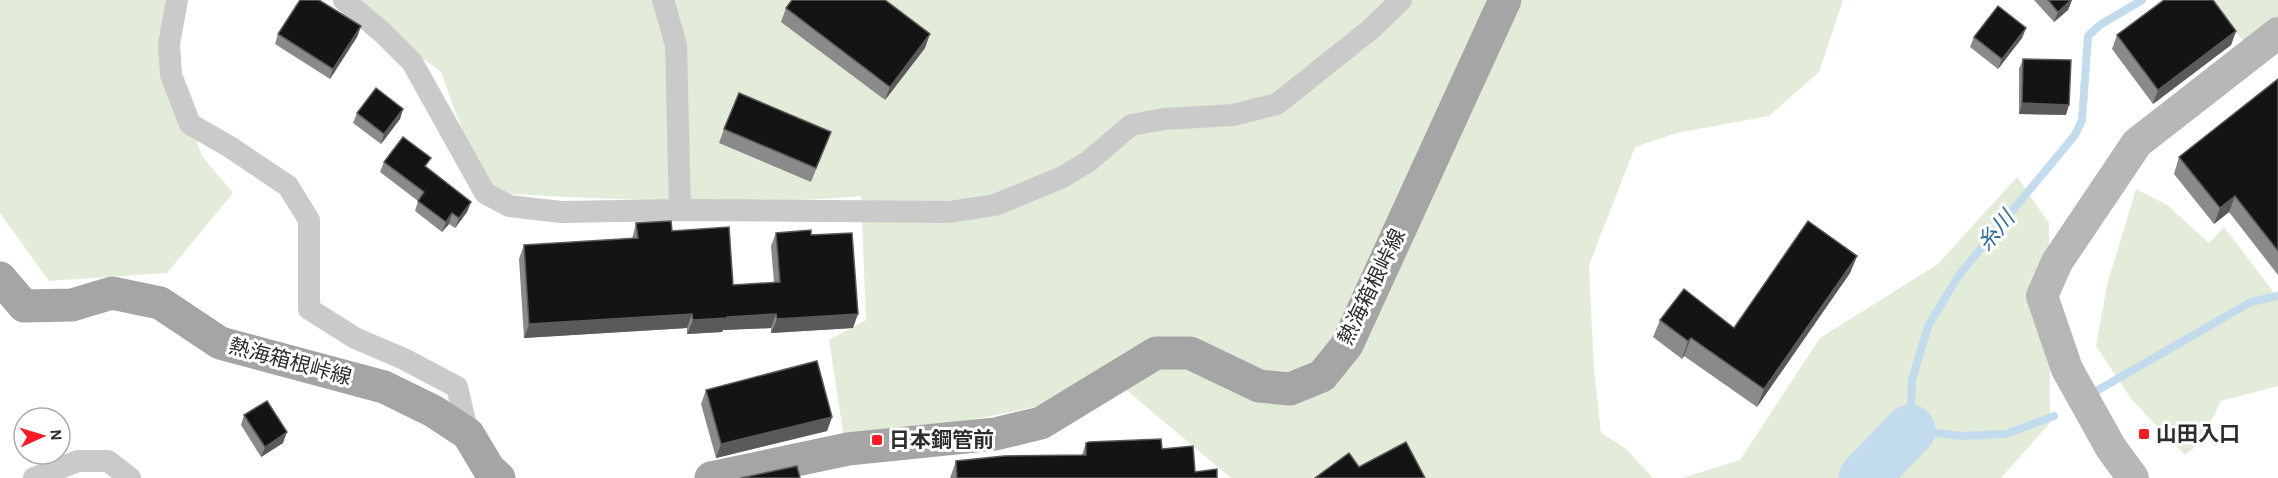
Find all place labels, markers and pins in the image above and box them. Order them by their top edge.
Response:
place label: 山田入口 [2156,424,2240,445]
marker: 山田入口 [2137,427,2151,441]
place label: 日本鋼管前 [889,428,994,451]
marker: 日本鋼管前 [870,433,884,447]

